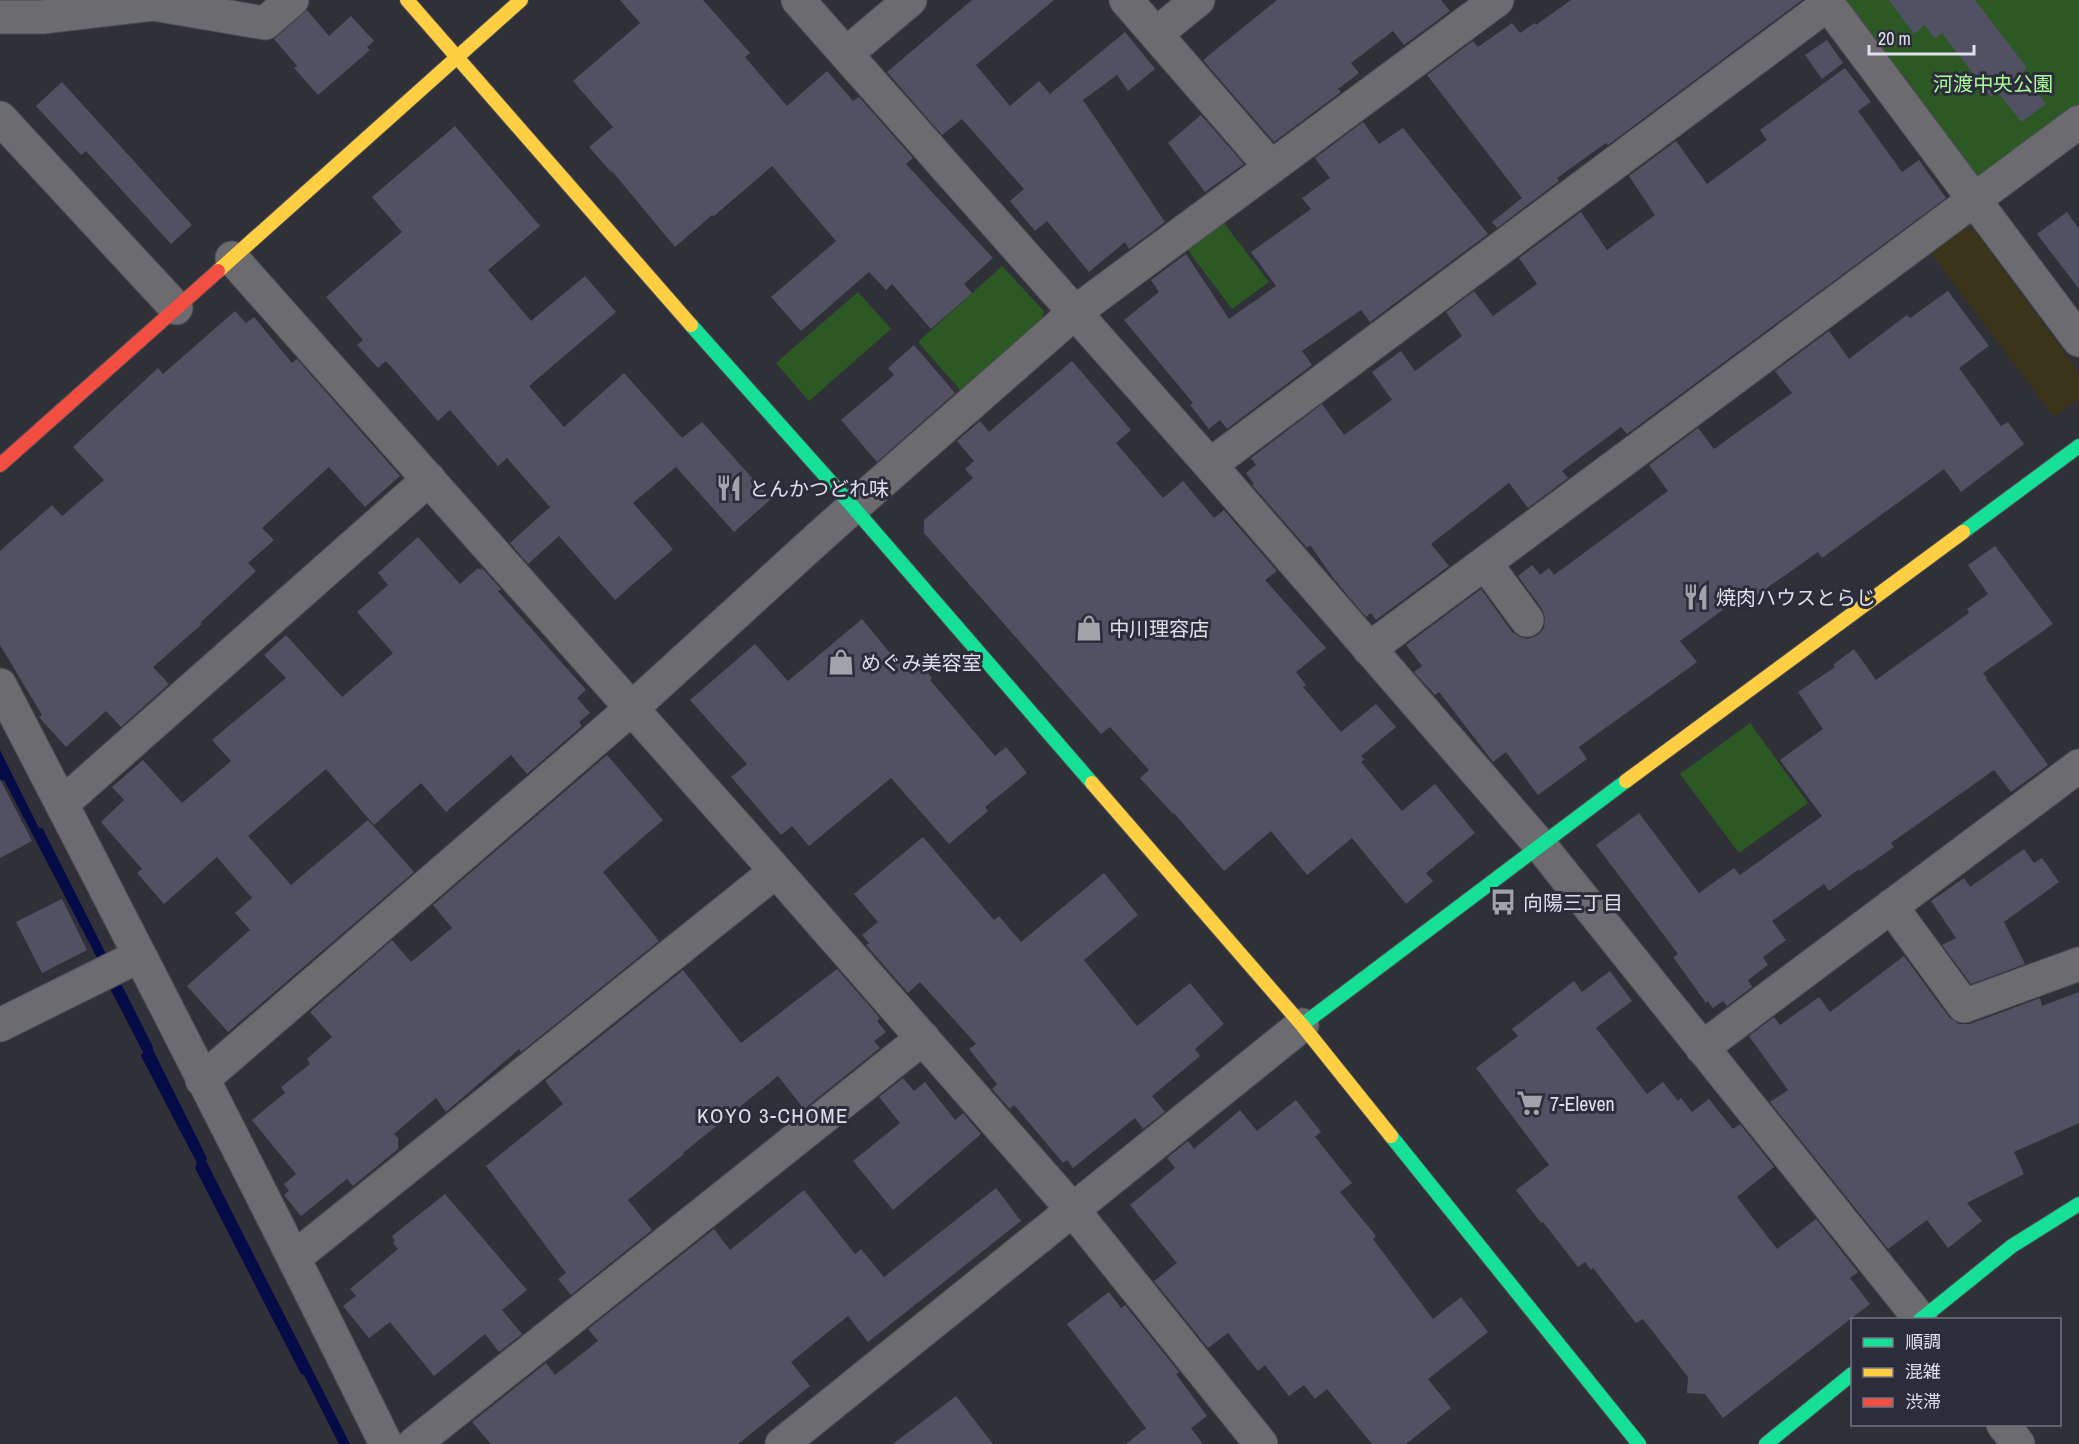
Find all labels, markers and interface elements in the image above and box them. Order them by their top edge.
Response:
scale bar [1869,18,1974,56]
text: 20 m [1878,26,1911,51]
park label: 河渡中央公園 [1933,70,2053,97]
restaurant icon: とんかつどれ味 [714,473,744,503]
place label: とんかつどれ味 [749,475,889,502]
restaurant icon: 焼肉ハウスとらじ [1681,582,1711,612]
place label: 焼肉ハウスとらじ [1716,584,1876,611]
shop icon: 中川理容店 [1074,613,1104,643]
place label: 中川理容店 [1109,615,1209,642]
shop icon: めぐみ美容室 [826,647,856,677]
place label: めぐみ美容室 [861,649,982,676]
bus stop icon: 向陽三丁目 [1488,887,1518,917]
place label: 向陽三丁目 [1523,889,1623,916]
supermarket icon: 7-Eleven [1515,1088,1545,1118]
place label: 7-Eleven [1550,1090,1615,1117]
district label: KOYO 3-CHOME [697,1101,849,1130]
legend [1851,1318,2061,1426]
text: 順調 [1905,1329,1941,1354]
text: 混雑 [1905,1359,1941,1384]
text: 渋滞 [1905,1389,1941,1414]

